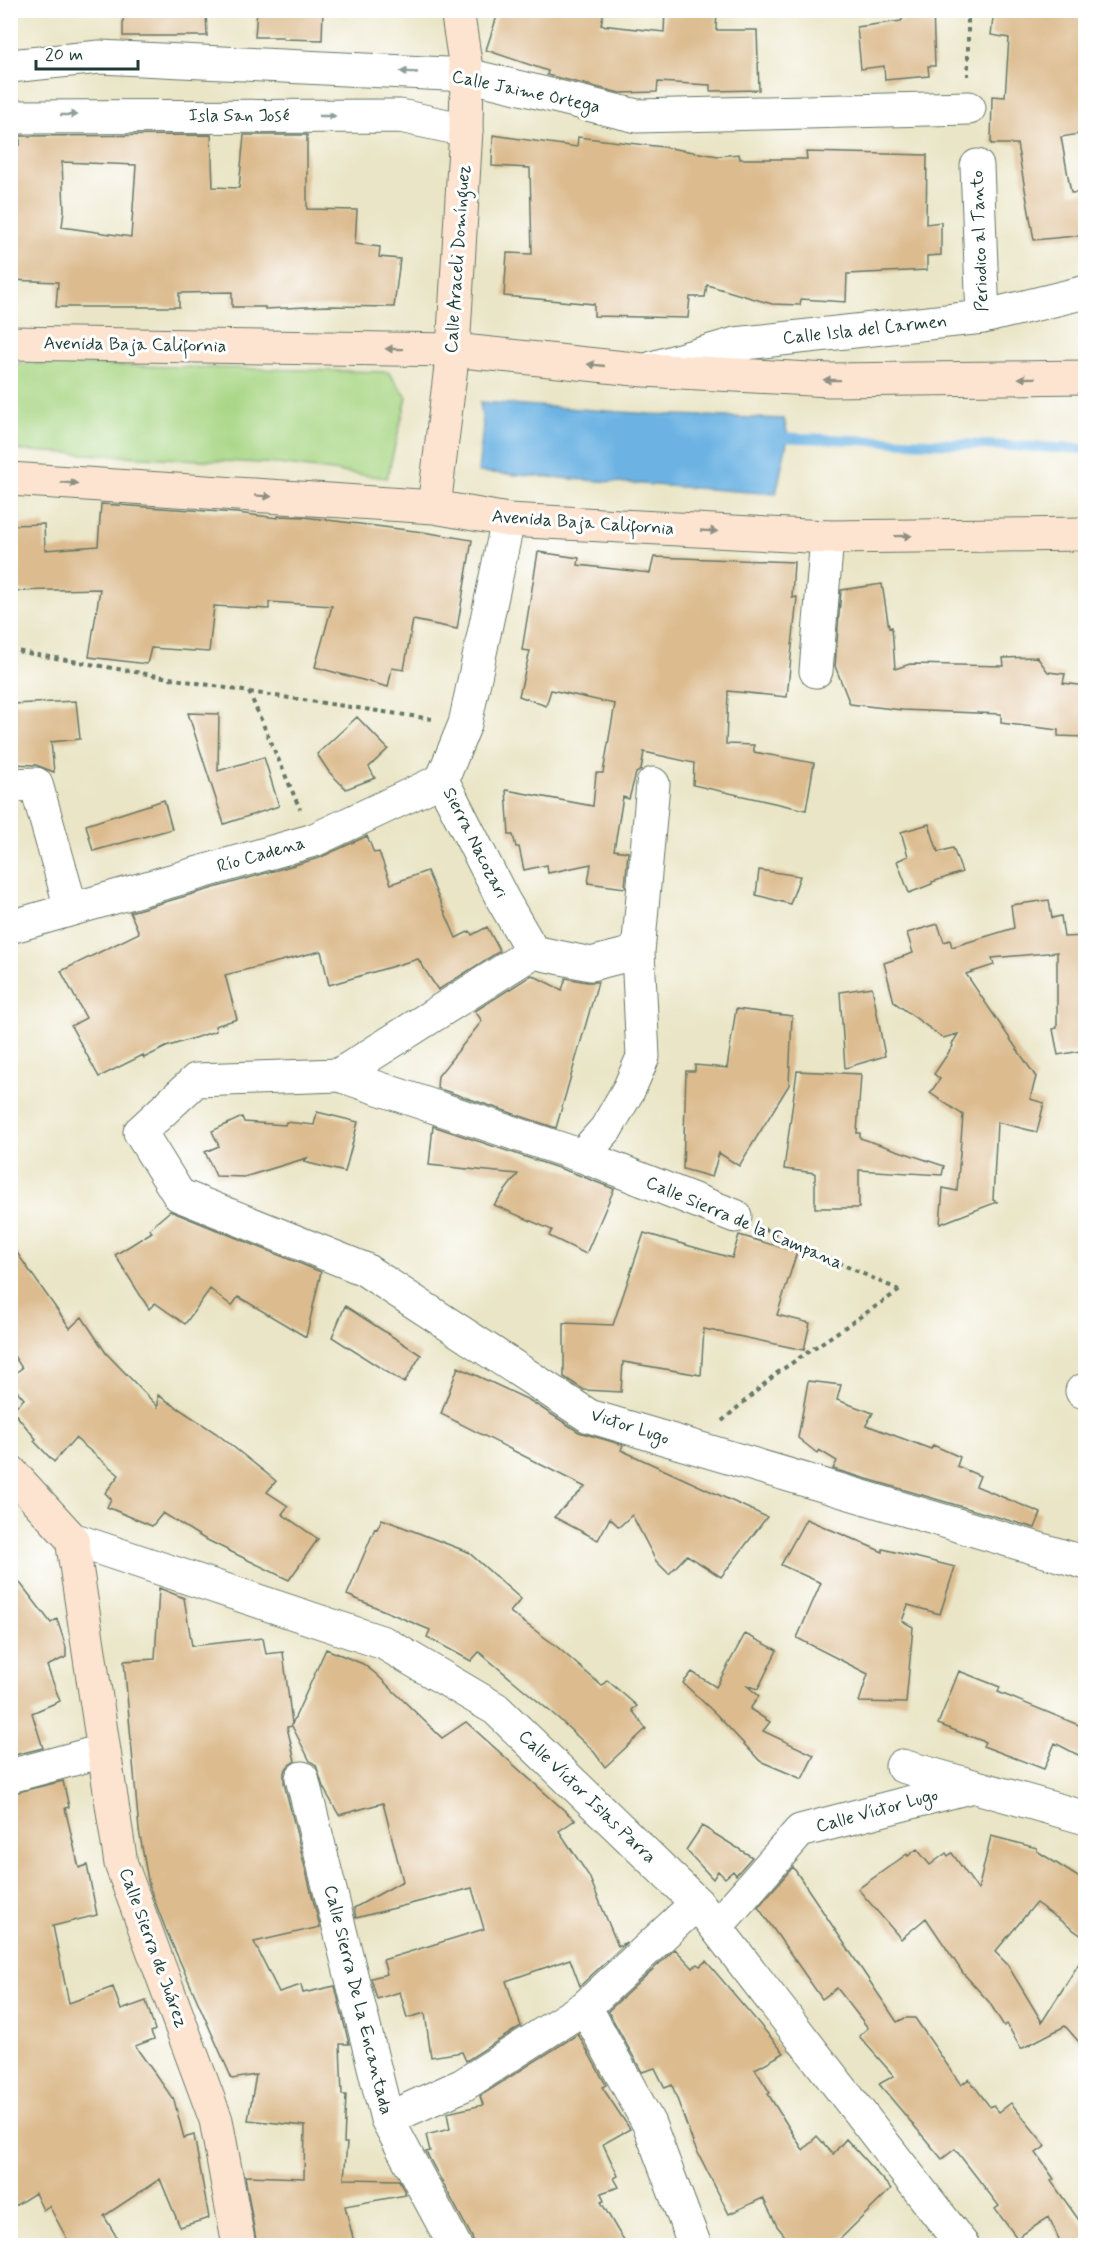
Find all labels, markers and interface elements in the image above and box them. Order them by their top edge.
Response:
scale bar [36,33,138,71]
text: 20 m [45,43,83,67]
street label: Calle Jaime Ortega [449,65,603,120]
one-way arrow [399,67,418,76]
street label: Isla San José [189,104,289,128]
one-way arrow [59,110,78,120]
one-way arrow [317,111,336,121]
street label: Calle Araceli Domínguez [439,164,479,354]
street label: Periodico al Tanto [966,170,994,312]
street label: Calle Isla del Carmen [782,309,948,351]
street label: Avenida Baja California [43,331,227,361]
one-way arrow [385,344,404,354]
one-way arrow [586,360,605,370]
one-way arrow [1018,373,1037,383]
one-way arrow [823,375,842,385]
one-way arrow [59,478,78,488]
one-way arrow [254,491,273,500]
street label: Avenida Baja California [491,505,675,543]
one-way arrow [699,526,718,535]
one-way arrow [894,531,913,541]
street label: Sierra Nacozari [437,784,513,902]
street label: Río Cadena [214,831,308,879]
street label: Calle Sierra de la Campana [642,1171,846,1275]
street label: Victor Lugo [587,1403,672,1452]
street label: Calle Víctor Islas Parra [513,1725,661,1869]
street label: Calle Víctor Lugo [813,1783,941,1840]
street label: Calle Sierra de Juárez [113,1865,193,2031]
street label: Calle Sierra De La Encantada [318,1883,398,2117]

